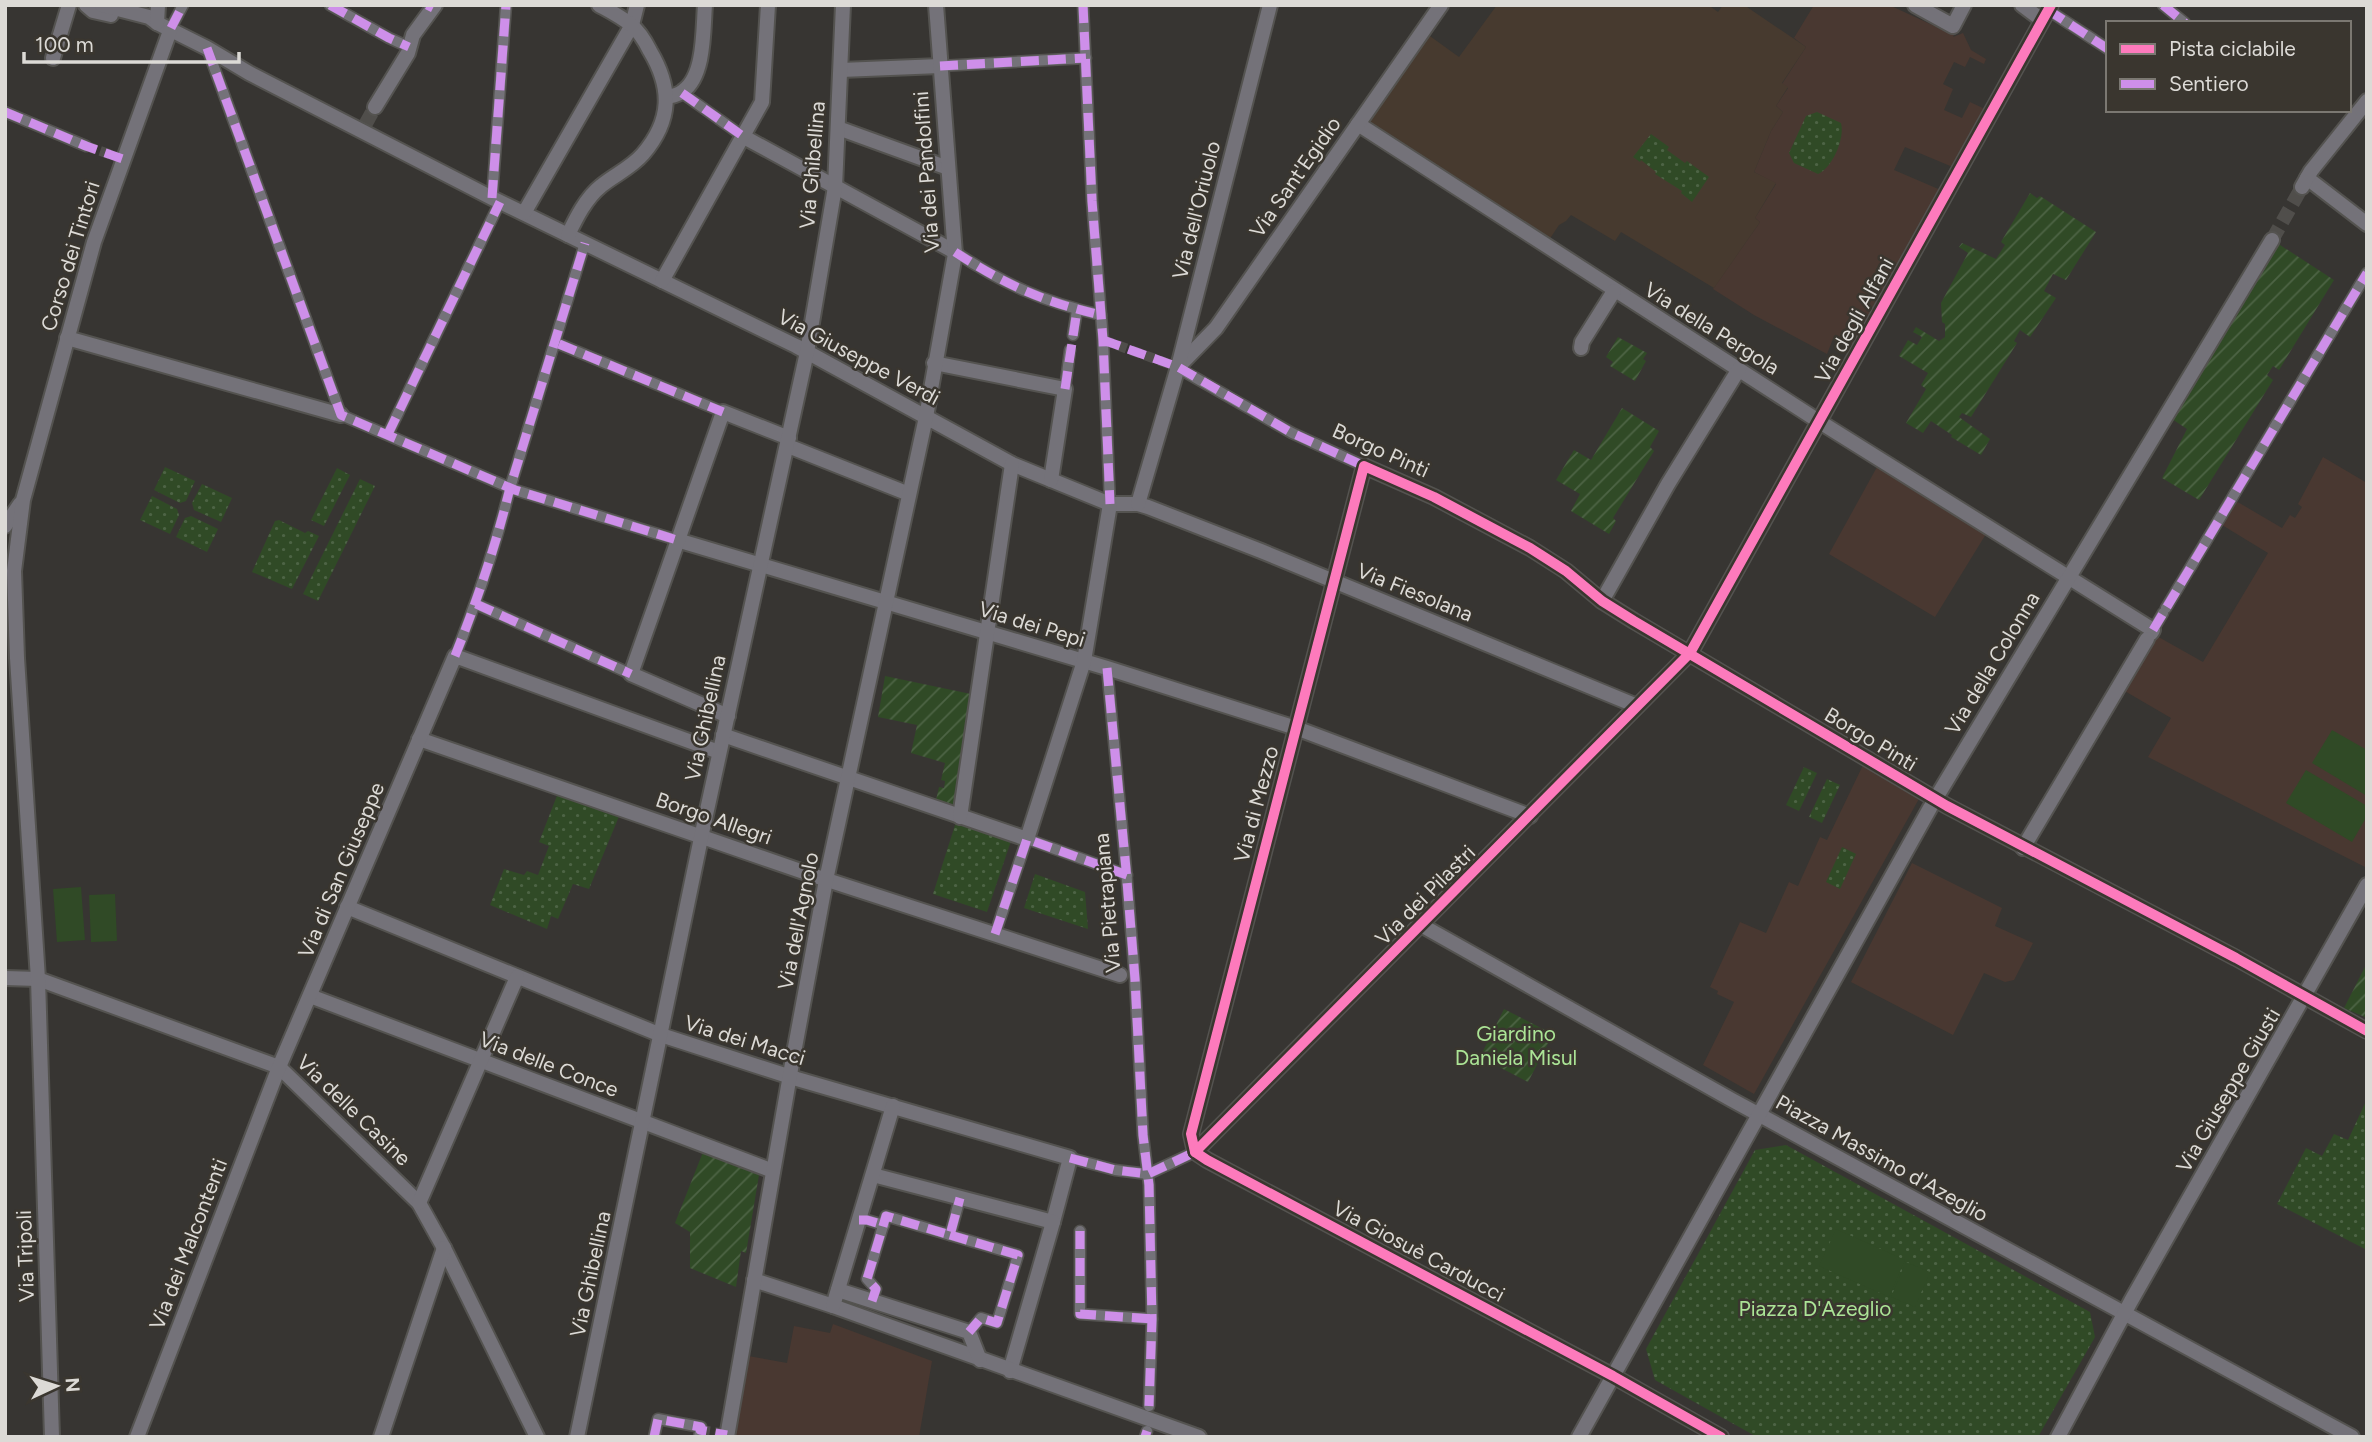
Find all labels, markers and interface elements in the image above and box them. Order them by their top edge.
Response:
scale bar [24,21,240,65]
legend [2106,21,2351,112]
text: 100 m [35,32,94,57]
text: Pista ciclabile [2169,36,2296,61]
text: Sentiero [2169,71,2249,96]
street label: Via dei Pandolfini [908,90,944,254]
street label: Via Ghibellina [794,100,830,230]
street label: Via Sant'Egidio [1244,112,1346,242]
street label: Via dell'Oriuolo [1167,138,1225,282]
street label: Corso dei Tintori [35,178,105,334]
street label: Via degli Alfani [1809,253,1899,387]
street label: Via della Pergola [1640,276,1784,380]
street label: Via Giuseppe Verdi [774,304,944,410]
street label: Borgo Pinti [1329,418,1433,482]
street label: Via Fiesolana [1353,557,1477,627]
street label: Via della Colonna [1939,587,2045,739]
street label: Via dei Pepi [976,596,1088,652]
street label: Via Ghibellina [679,653,731,783]
street label: Borgo Pinti [1820,702,1922,776]
street label: Via di Mezzo [1228,743,1284,865]
street label: Via di San Giuseppe [293,778,389,962]
street label: Borgo Allegri [653,786,775,850]
street label: Via Pietrapiana [1088,832,1126,974]
street label: Via dei Pilastri [1370,840,1480,950]
street label: Via dell'Agnolo [772,850,824,992]
street label: Via Giuseppe Giusti [2171,1003,2285,1177]
street label: Via dei Macci [681,1010,809,1070]
park label: Giardino Daniela Misul [1455,1021,1577,1070]
street label: Via delle Conce [476,1026,622,1102]
street label: Via delle Casine [292,1049,416,1171]
street label: Piazza Massimo d'Azeglio [1771,1089,1993,1227]
street label: Via dei Malcontenti [144,1155,232,1333]
street label: Via Giosuè Carducci [1329,1195,1509,1307]
street label: Via Ghibellina [564,1209,616,1339]
street label: Via Tripoli [11,1210,39,1302]
park label: Piazza D'Azeglio [1739,1296,1891,1321]
north arrow [21,1351,91,1421]
text: N [60,1377,84,1393]

